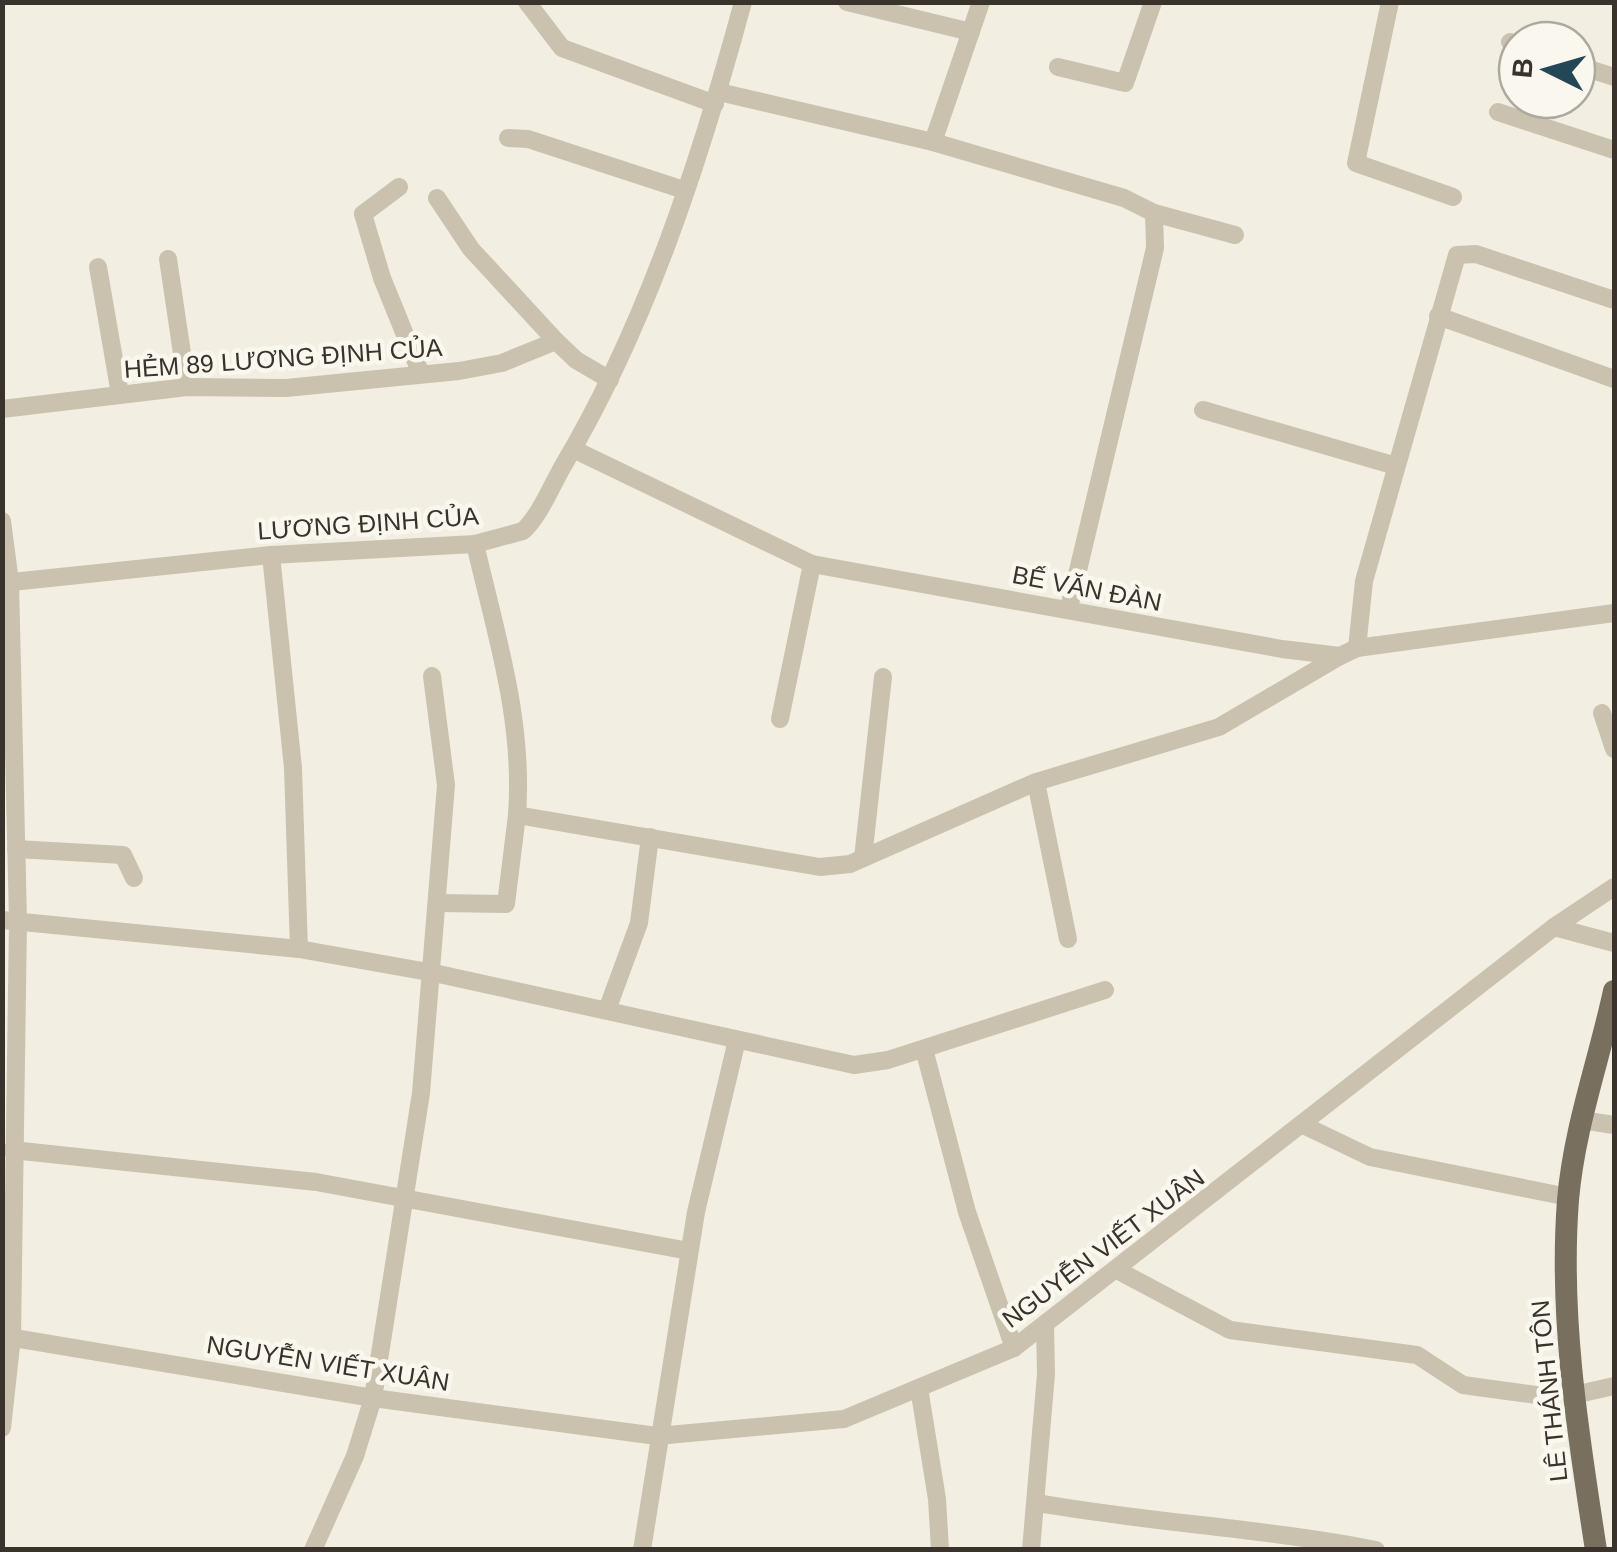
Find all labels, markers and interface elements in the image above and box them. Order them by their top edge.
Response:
north arrow [1497,20,1597,120]
text: B [1506,56,1539,79]
street label: HẺM 89 LƯƠNG ĐỊNH CỦA [123,332,444,383]
street label: LƯƠNG ĐỊNH CỦA [256,500,480,545]
street label: BẾ VĂN ĐÀN [1010,560,1164,616]
street label: NGUYỄN VIẾT XUÂN [996,1162,1209,1333]
street label: LÊ THÁNH TÔN [1526,1299,1572,1483]
street label: NGUYỄN VIẾT XUÂN [205,1329,452,1396]

